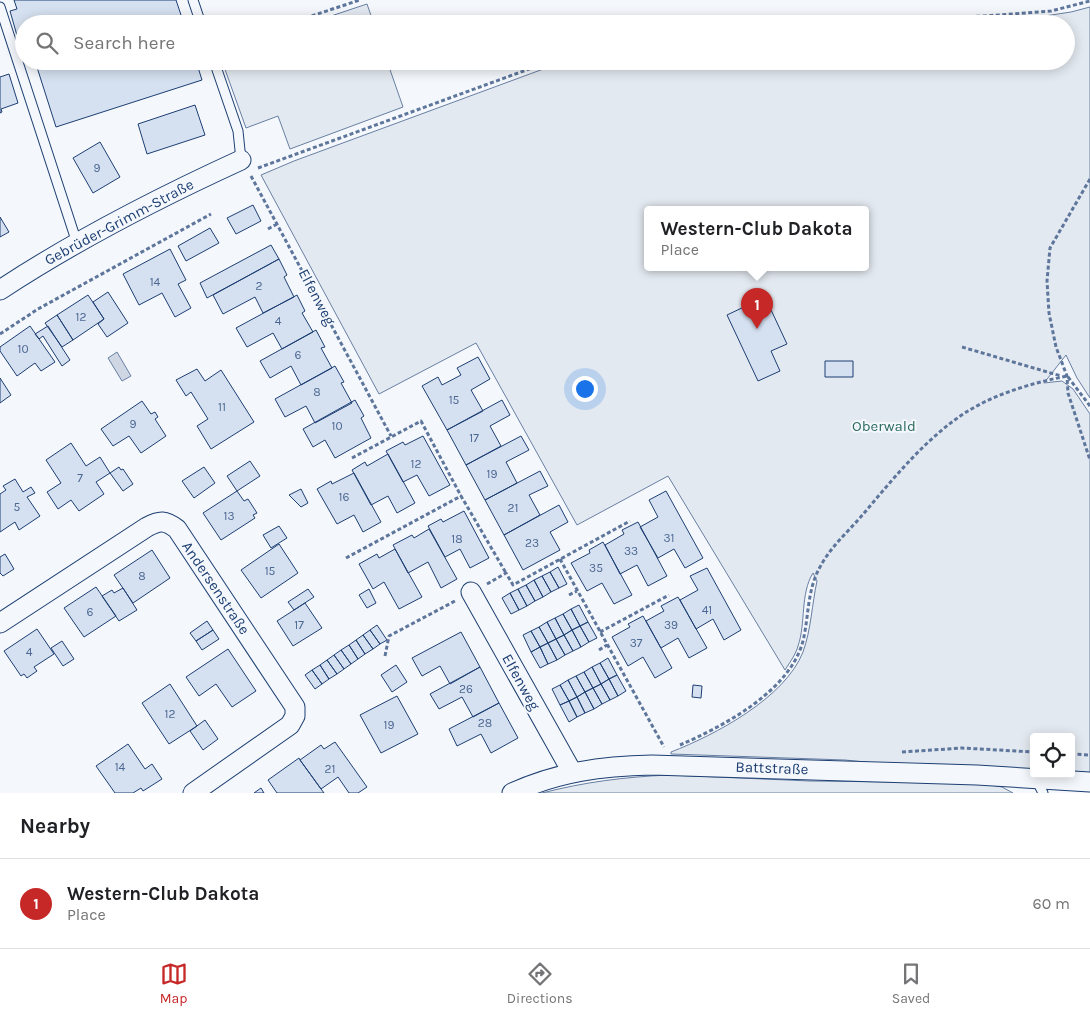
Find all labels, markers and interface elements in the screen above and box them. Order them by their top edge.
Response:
search box [15,15,1075,70]
icon: search [33,29,61,57]
text: Search here [73,32,175,54]
house number: 9 [94,161,101,175]
street label: Gebrüder-Grimm-Straße [41,175,197,269]
popup [644,206,869,271]
text: Western-Club Dakota [660,218,853,240]
text: Place [660,240,699,259]
street label: Elfenweg [295,266,340,329]
house number: 14 [150,275,161,289]
house number: 2 [256,279,263,293]
pin: 1 [741,288,773,329]
house number: 12 [76,310,87,324]
house number: 4 [275,314,282,328]
house number: 10 [17,342,29,356]
house number: 6 [295,348,302,362]
your location [572,376,598,402]
house number: 8 [313,385,321,399]
house number: 15 [449,393,460,407]
house number: 11 [218,400,226,414]
house number: 9 [130,417,137,431]
park label: Oberwald [852,417,916,435]
house number: 10 [331,419,343,433]
house number: 17 [469,431,479,445]
house number: 12 [411,457,422,471]
house number: 19 [487,467,497,481]
house number: 7 [77,471,83,485]
house number: 16 [339,490,350,504]
house number: 5 [14,500,21,514]
house number: 21 [508,501,518,515]
house number: 13 [223,509,235,523]
house number: 31 [663,531,675,545]
house number: 18 [451,532,463,546]
house number: 23 [525,536,539,550]
street label: Andersenstraße [178,538,254,638]
house number: 33 [624,544,638,558]
house number: 35 [589,561,603,575]
house number: 15 [265,564,276,578]
house number: 8 [138,569,146,583]
house number: 41 [702,603,712,617]
house number: 6 [87,605,94,619]
house number: 17 [294,618,304,632]
house number: 39 [664,618,678,632]
house number: 37 [630,636,643,650]
house number: 4 [26,645,33,659]
street label: Elfenweg [498,651,544,714]
house number: 26 [459,682,473,696]
house number: 12 [165,707,176,721]
house number: 28 [478,716,492,730]
house number: 19 [384,718,394,732]
map controls [1030,733,1075,778]
button: locate [1030,733,1075,778]
street label: Battstraße [735,758,809,778]
house number: 14 [115,760,126,774]
house number: 21 [325,762,335,776]
text: Nearby [20,814,90,838]
text: Western-Club Dakota [67,883,259,905]
text: 1 [33,894,39,913]
text: 60 m [1033,894,1070,913]
text: Place [67,905,106,924]
tab: Map [160,960,188,1007]
tab: Directions [507,960,573,1007]
tab: Saved [892,960,930,1007]

